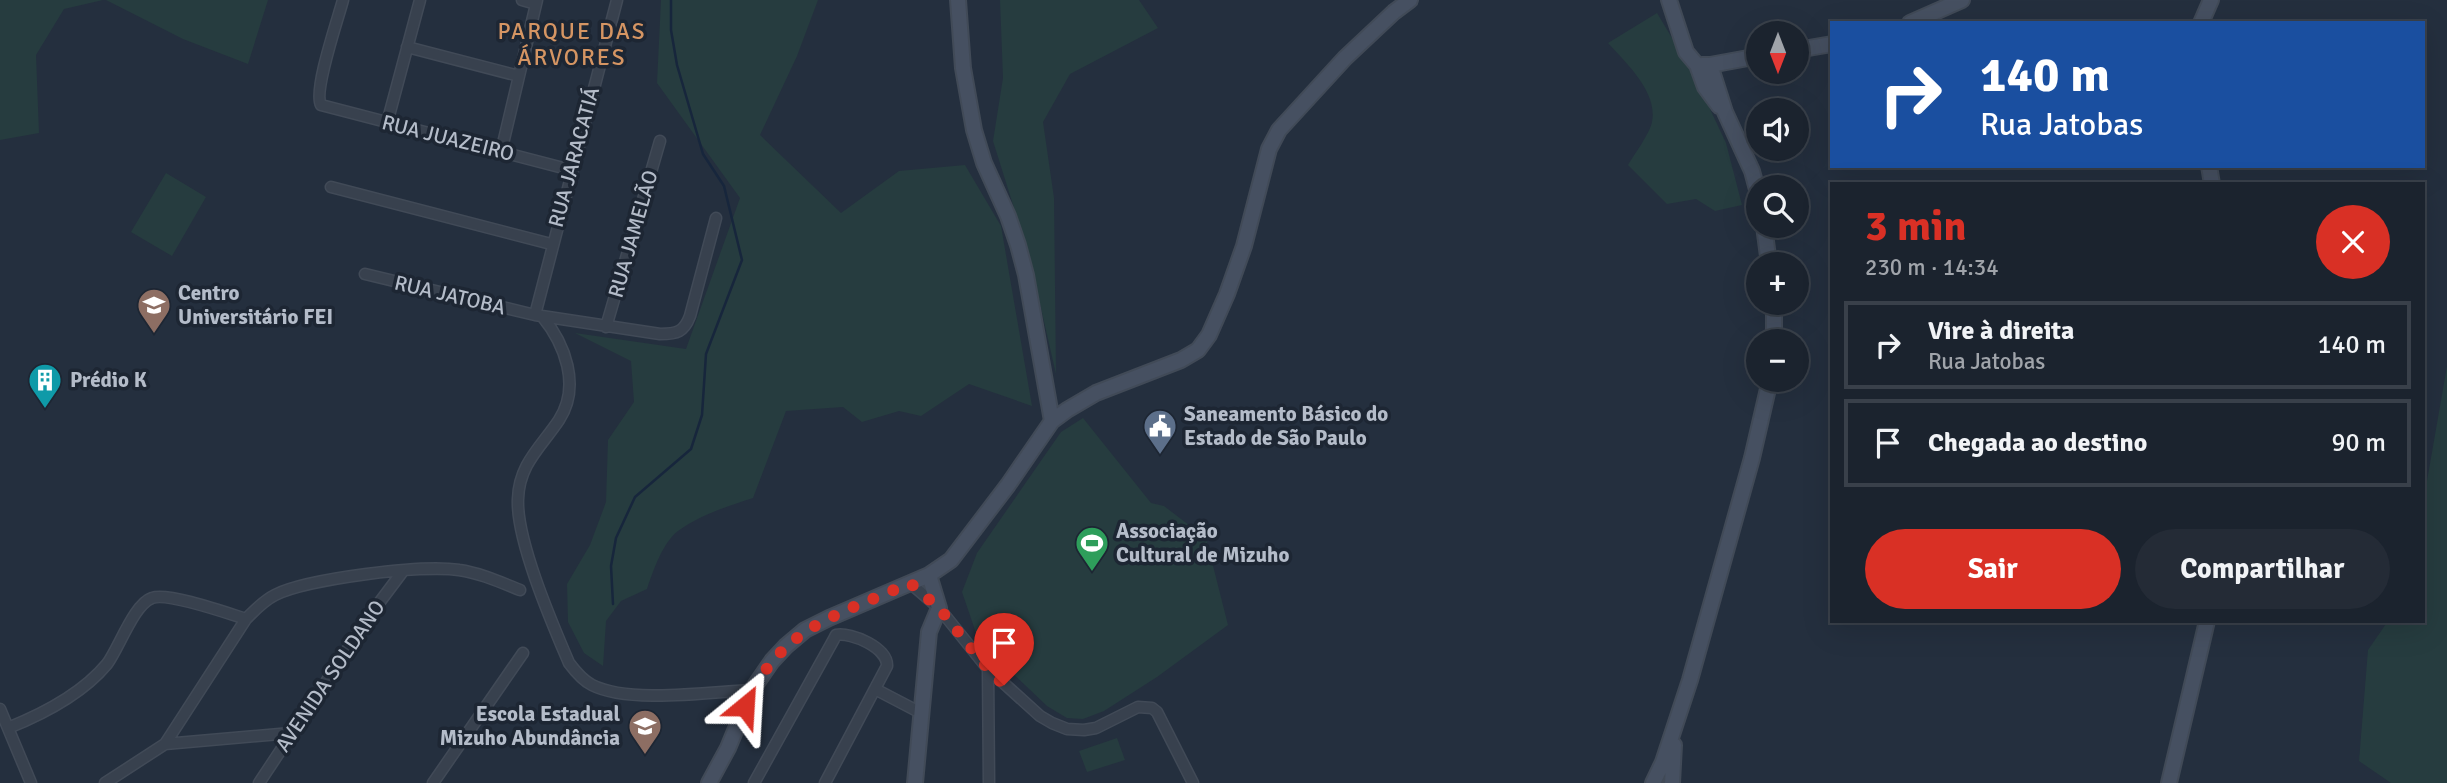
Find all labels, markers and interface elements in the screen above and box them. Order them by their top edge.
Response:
district label: PARQUE DAS ÁRVORES [497,17,647,72]
north arrow [1746,21,1810,84]
map controls [1746,21,1809,392]
text: 140 m [1980,45,2110,105]
icon: right [1865,49,1956,140]
street label: RUA JARACATIÁ [543,84,605,230]
button: sound [1746,98,1809,161]
text: Rua Jatobas [1980,105,2143,144]
street label: RUA JUAZEIRO [379,109,517,167]
street label: RUA JAMELÃO [602,167,664,301]
button: search [1746,175,1809,238]
text: 3 min [1865,201,1966,252]
button: close [2316,205,2390,279]
button: + [1746,252,1809,315]
text: 230 m · 14:34 [1865,253,1999,282]
street label: RUA JATOBA [392,270,508,320]
place label: Centro Universitário FEI [178,280,333,330]
school or university icon: Centro Universitário FEI [135,286,173,335]
text: Vire à direita [1928,315,2074,347]
icon: right [1869,326,1907,364]
button: − [1746,329,1809,392]
text: 140 m [2317,329,2386,361]
text: Rua Jatobas [1928,347,2045,376]
building icon: Prédio K [26,361,64,410]
place label: Prédio K [70,367,147,393]
place label: Saneamento Básico do Estado de São Paulo [1184,401,1388,451]
public building icon: Saneamento Básico do Estado de São Paulo [1141,407,1179,456]
icon: arrive [1869,424,1907,462]
text: Chegada ao destino [1928,427,2147,459]
text: 90 m [2331,427,2386,459]
place label: Associação Cultural de Mizuho [1116,518,1289,568]
sports icon: Associação Cultural de Mizuho [1073,524,1111,573]
button: Sair [1865,529,2121,609]
button: Compartilhar [2135,529,2390,609]
street label: AVENIDA SOLDANO [270,595,390,757]
pin [974,613,1034,685]
icon: arrive [985,624,1023,662]
position arrow [708,669,782,743]
place label: Escola Estadual Mizuho Abundância [440,701,620,751]
school or university icon: Escola Estadual Mizuho Abundância [626,707,664,756]

